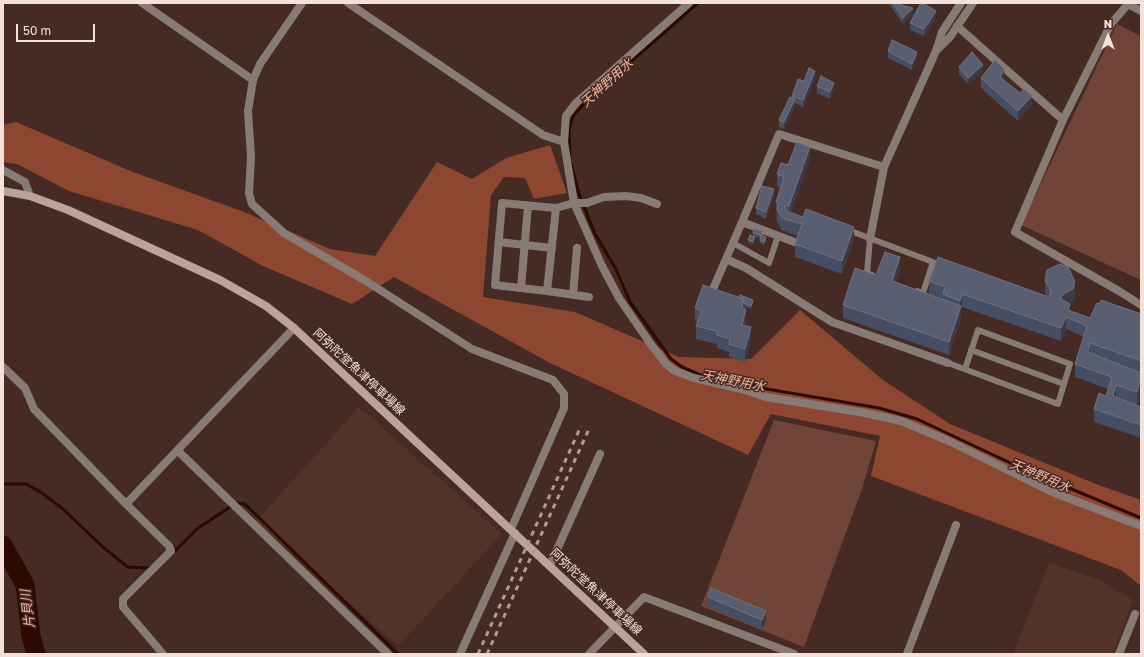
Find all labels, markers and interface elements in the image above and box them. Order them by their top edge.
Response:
scale bar [18,16,97,42]
north arrow [1088,16,1128,56]
text: N [1104,17,1112,30]
text: 50 m [23,23,51,38]
water label: 天神野用水 [578,55,636,111]
street label: 阿弥陀堂魚津停車場線 [310,326,408,418]
water label: 天神野用水 [700,367,766,395]
water label: 天神野用水 [1007,456,1073,496]
street label: 阿弥陀堂魚津停車場線 [547,546,645,638]
water label: 片貝川 [18,589,38,629]

